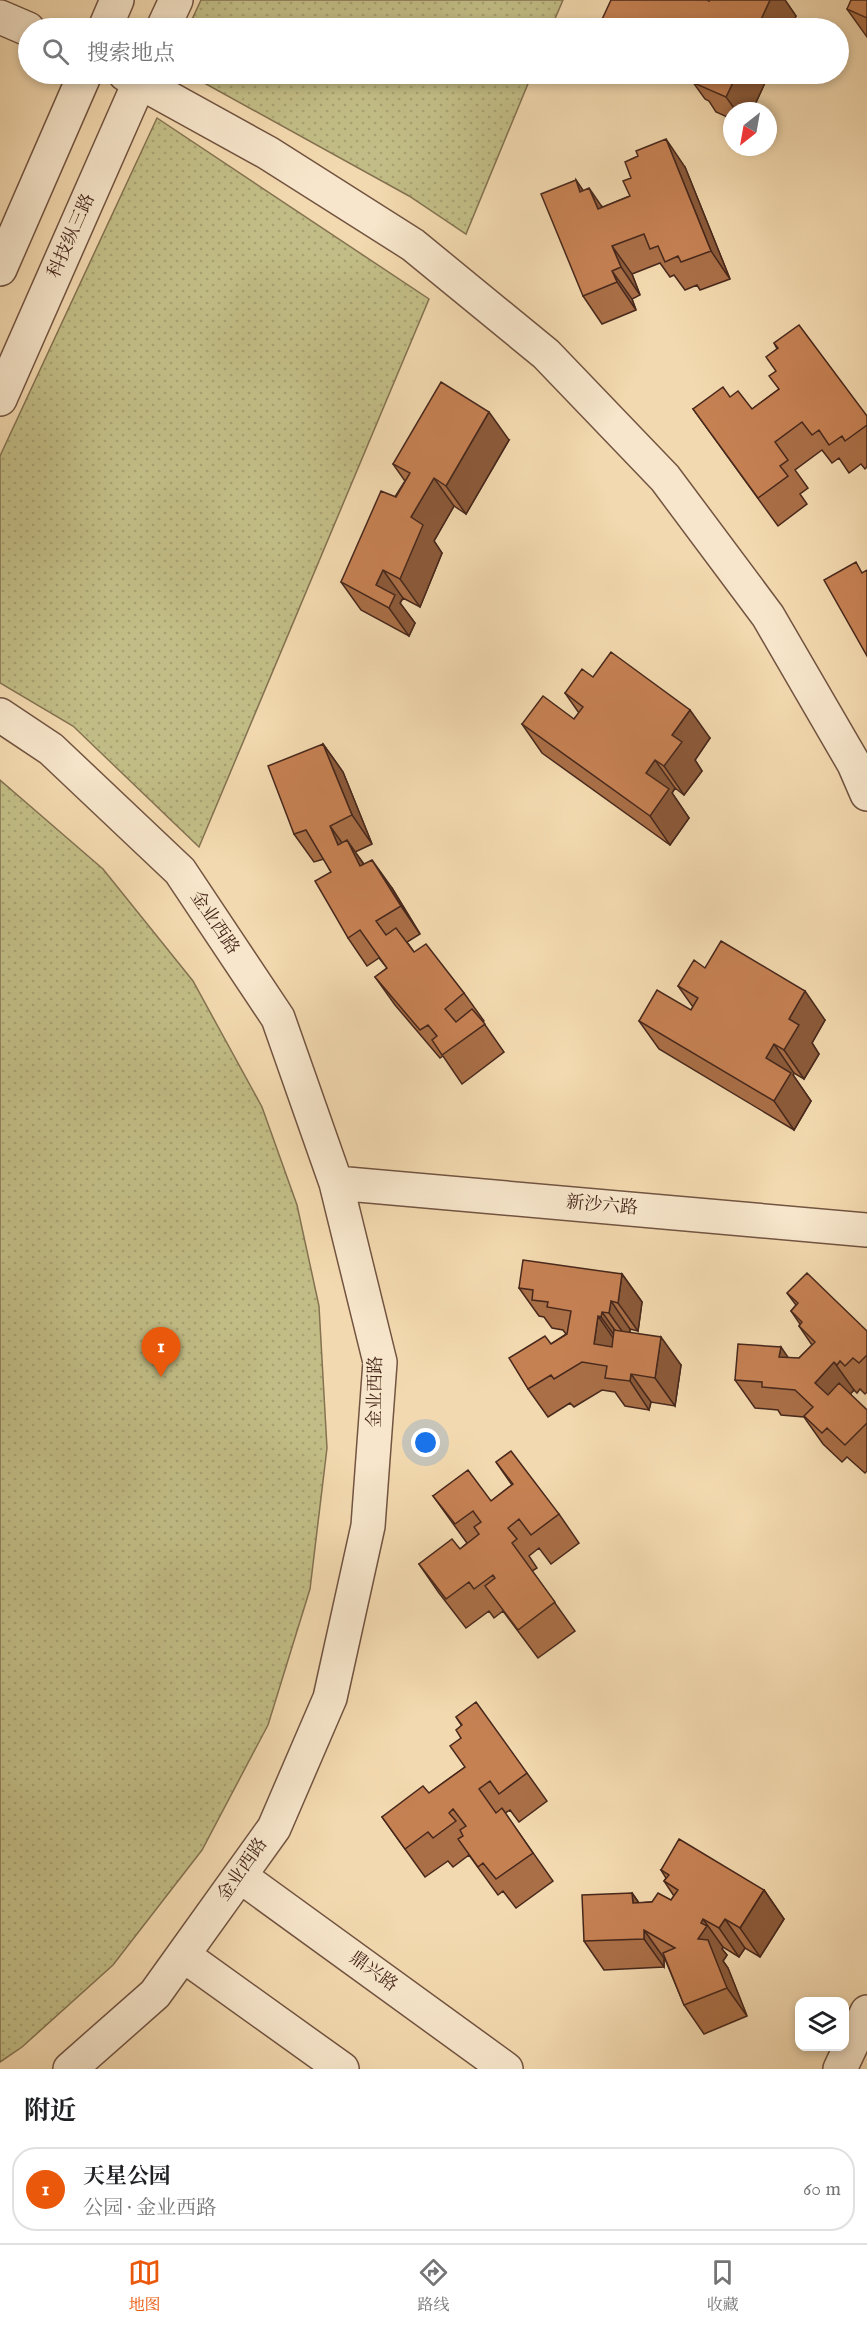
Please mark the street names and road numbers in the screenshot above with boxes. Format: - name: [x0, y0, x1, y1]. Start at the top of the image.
- street label: 科技纵三路: [43, 190, 101, 282]
- street label: 金业西路: [184, 887, 244, 959]
- street label: 新沙六路: [565, 1191, 639, 1221]
- street label: 金业西路: [364, 1356, 388, 1428]
- street label: 金业西路: [213, 1834, 273, 1906]
- street label: 鼎兴路: [344, 1947, 402, 1997]

